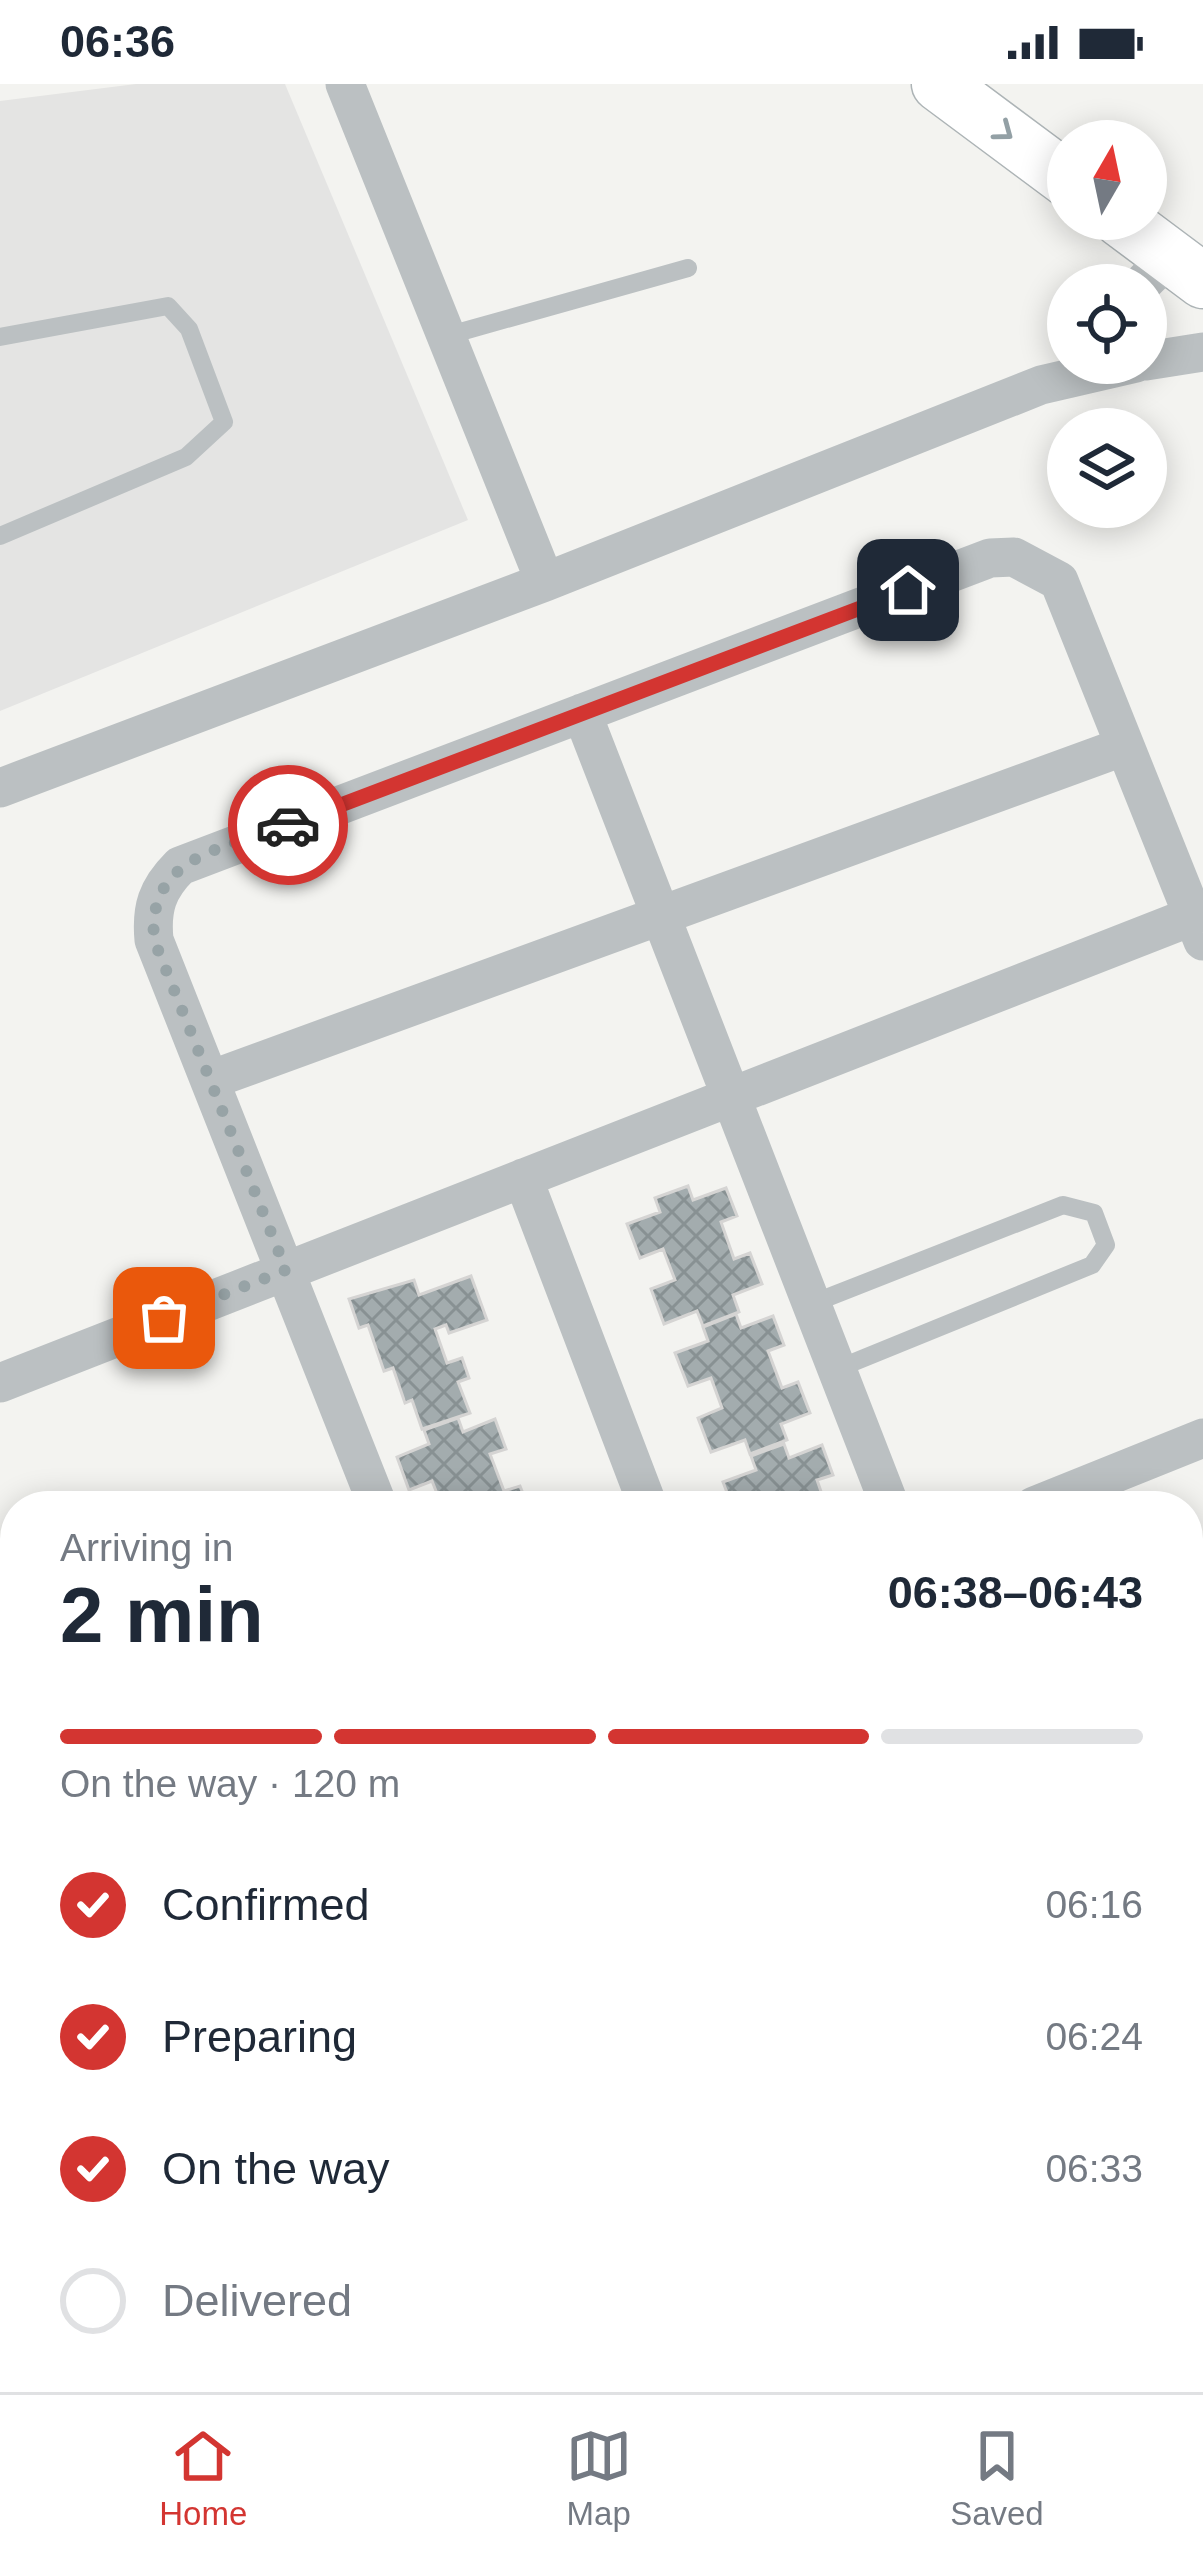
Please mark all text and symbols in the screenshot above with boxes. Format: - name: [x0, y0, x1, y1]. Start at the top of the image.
- text: 06:36: [60, 16, 175, 67]
- one-way arrow: [991, 118, 1012, 140]
- north arrow: [1047, 120, 1167, 240]
- map controls: [1047, 120, 1167, 528]
- button: locate: [1047, 264, 1167, 384]
- button: layers: [1047, 408, 1167, 528]
- pin: [857, 539, 959, 641]
- icon: home: [875, 557, 941, 623]
- courier: [228, 765, 348, 885]
- icon: car: [255, 792, 321, 858]
- pin: [113, 1267, 215, 1369]
- icon: bag: [131, 1285, 197, 1351]
- text: Arriving in: [60, 1526, 233, 1569]
- text: 06:38–06:43: [888, 1567, 1143, 1618]
- text: 2 min: [60, 1571, 264, 1659]
- text: On the way · 120 m: [60, 1762, 400, 1805]
- icon: check: [60, 1872, 126, 1938]
- text: Confirmed: [162, 1879, 370, 1930]
- text: 06:16: [1045, 1883, 1143, 1926]
- icon: check: [60, 2004, 126, 2070]
- text: Preparing: [162, 2011, 357, 2062]
- text: 06:24: [1045, 2015, 1143, 2058]
- icon: check: [60, 2136, 126, 2202]
- text: On the way: [162, 2143, 390, 2194]
- text: 06:33: [1045, 2147, 1143, 2190]
- text: Delivered: [162, 2275, 352, 2326]
- tab: Home: [159, 2423, 247, 2533]
- tab: Map: [566, 2423, 632, 2533]
- tab: Saved: [950, 2423, 1044, 2533]

